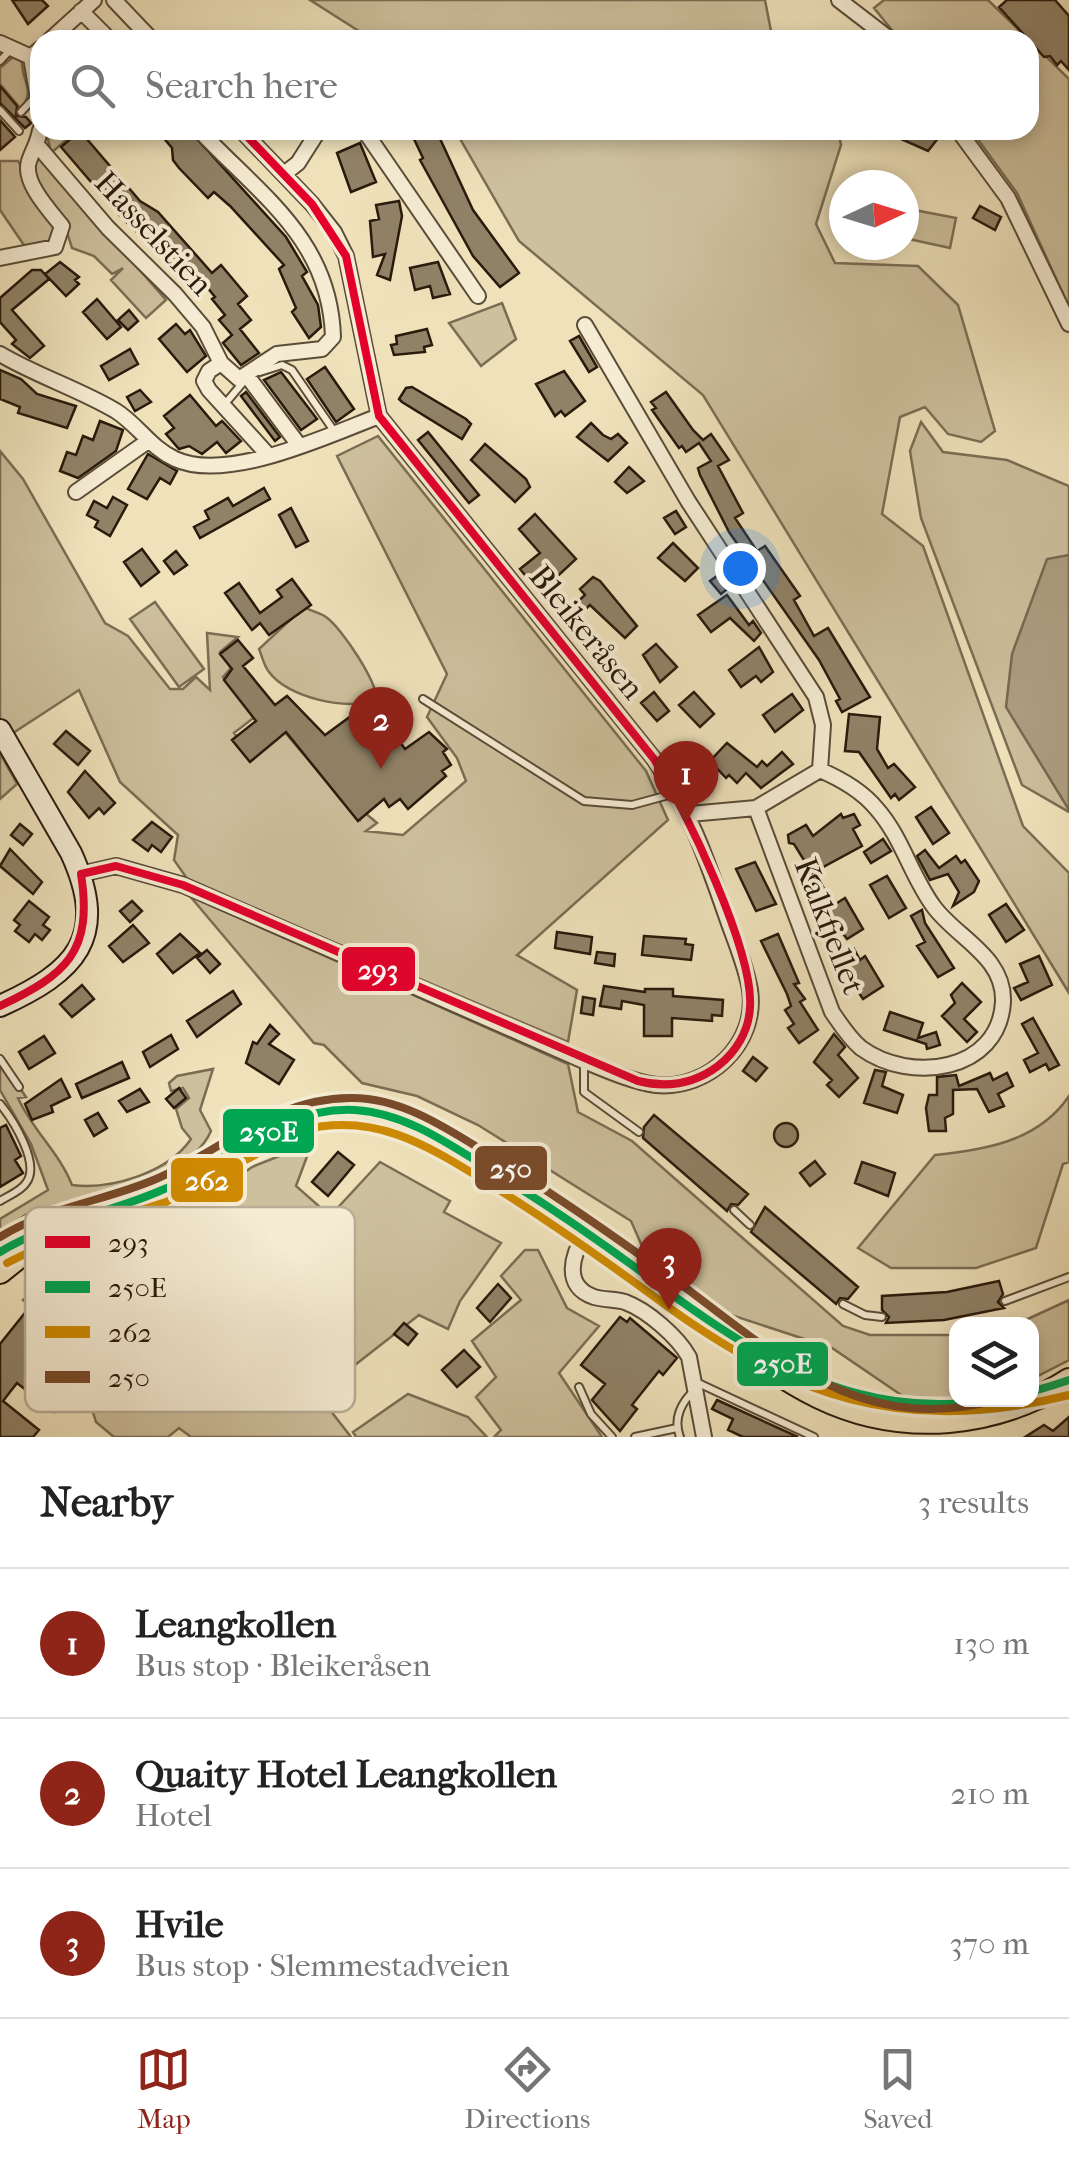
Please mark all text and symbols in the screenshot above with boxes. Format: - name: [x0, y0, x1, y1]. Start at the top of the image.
- search box: [30, 30, 1039, 140]
- icon: search: [65, 58, 120, 113]
- text: Search here: [145, 63, 338, 108]
- street label: Hasselstien: [87, 164, 220, 303]
- north arrow: [829, 170, 919, 260]
- your location: [715, 543, 766, 594]
- street label: Bleikeråsen: [522, 558, 652, 707]
- pin: 2: [348, 686, 414, 769]
- pin: 1: [654, 740, 718, 823]
- street label: Kalkfjellet: [787, 853, 873, 1000]
- line badge: 293: [340, 945, 417, 993]
- text: 293: [358, 953, 398, 986]
- line badge: 250E: [221, 1107, 316, 1155]
- text: 250E: [240, 1115, 298, 1148]
- line badge: 250: [473, 1144, 549, 1192]
- text: 250: [490, 1152, 532, 1185]
- line badge: 262: [169, 1156, 245, 1204]
- text: 262: [185, 1164, 229, 1197]
- legend: [25, 1207, 355, 1412]
- text: 293: [108, 1226, 149, 1259]
- pin: 3: [636, 1228, 702, 1310]
- text: 250E: [108, 1271, 167, 1304]
- text: 262: [108, 1316, 152, 1349]
- map controls: [949, 1317, 1039, 1407]
- button: layers: [949, 1317, 1039, 1407]
- line badge: 250E: [735, 1340, 830, 1388]
- text: 250E: [754, 1347, 812, 1380]
- text: 250: [108, 1361, 150, 1394]
- text: Nearby: [40, 1478, 172, 1527]
- text: 3 results: [918, 1484, 1029, 1521]
- text: Leangkollen: [135, 1602, 336, 1647]
- text: 1: [67, 1625, 78, 1662]
- text: 130 m: [953, 1625, 1029, 1662]
- text: Bus stop · Bleikeråsen: [135, 1647, 431, 1684]
- text: Quaity Hotel Leangkollen: [135, 1752, 557, 1797]
- text: 2: [64, 1775, 81, 1812]
- text: 210 m: [950, 1775, 1029, 1812]
- text: Hotel: [135, 1797, 212, 1834]
- text: Hvile: [135, 1902, 224, 1947]
- text: 3: [66, 1925, 79, 1962]
- text: 370 m: [949, 1925, 1029, 1962]
- text: Bus stop · Slemmestadveien: [135, 1947, 510, 1984]
- tab: Map: [136, 2042, 191, 2135]
- tab: Directions: [464, 2042, 590, 2135]
- tab: Saved: [863, 2042, 933, 2135]

